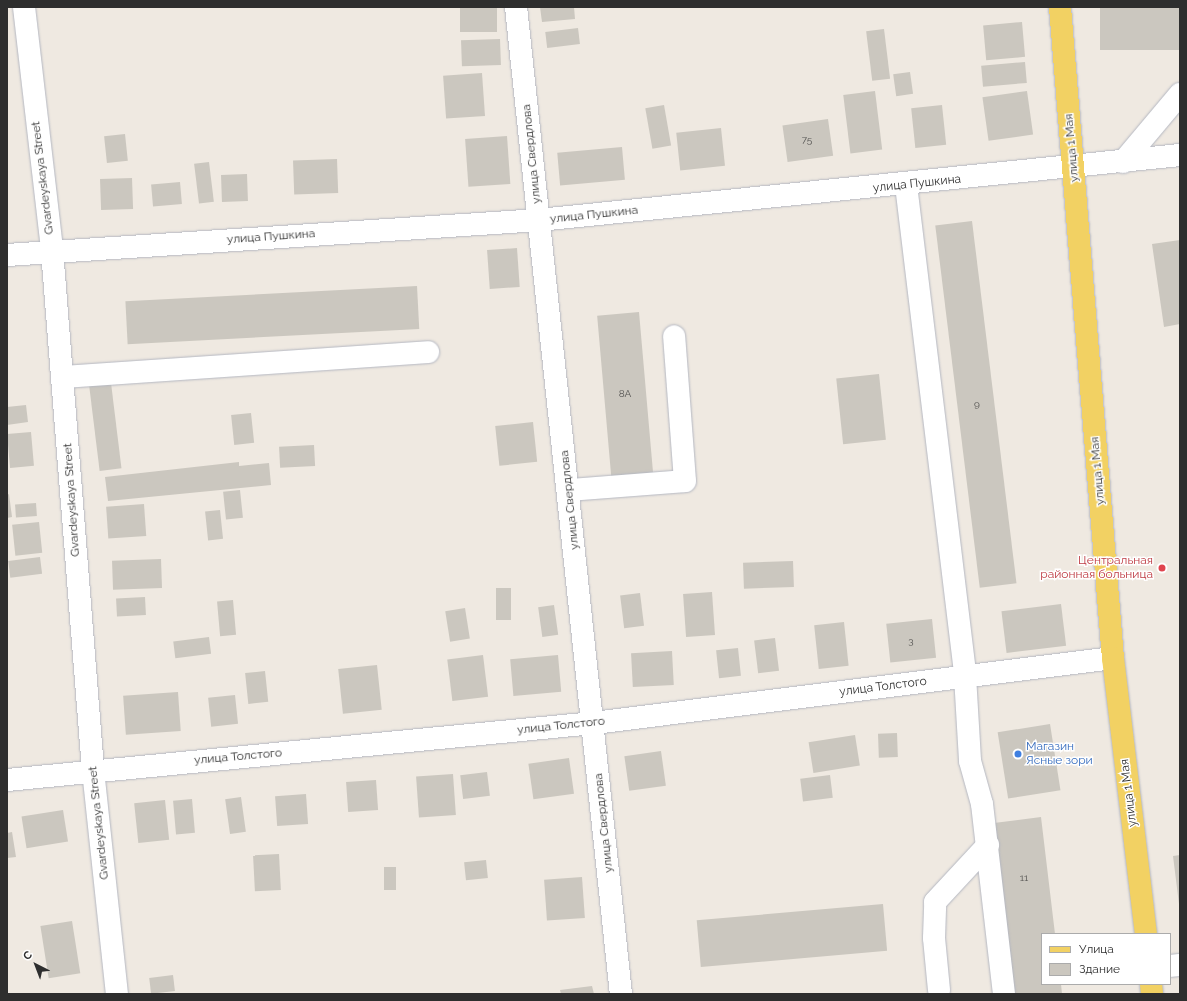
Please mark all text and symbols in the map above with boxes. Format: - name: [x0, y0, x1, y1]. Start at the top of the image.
- street label: улица Свердлова: [520, 104, 544, 204]
- street label: улица 1 Мая: [1062, 113, 1082, 183]
- street label: Gvardeyskaya Street: [29, 121, 57, 235]
- house number: 75: [802, 134, 812, 146]
- street label: улица Пушкина: [872, 172, 962, 196]
- street label: улица Пушкина: [549, 203, 639, 227]
- street label: улица Пушкина: [226, 227, 316, 247]
- house number: 8А: [619, 388, 631, 400]
- house number: 9: [974, 398, 980, 410]
- street label: улица 1 Мая: [1088, 436, 1108, 506]
- street label: Gvardeyskaya Street: [61, 443, 83, 557]
- street label: улица Свердлова: [558, 450, 582, 550]
- place label: Центральная районная больница: [1040, 554, 1153, 582]
- marker: Центральная районная больница: [1156, 562, 1168, 574]
- house number: 3: [908, 635, 914, 647]
- street label: улица Толстого: [838, 674, 928, 700]
- street label: улица Толстого: [516, 714, 606, 738]
- place label: Магазин Ясные зори: [1026, 740, 1093, 768]
- street label: улица Толстого: [193, 746, 283, 768]
- marker: Магазин Ясные зори: [1013, 749, 1023, 759]
- street label: улица 1 Мая: [1118, 758, 1140, 828]
- street label: Gvardeyskaya Street: [86, 766, 112, 880]
- street label: улица Свердлова: [592, 773, 616, 873]
- house number: 11: [1020, 872, 1028, 884]
- legend: [1041, 933, 1171, 985]
- text: Улица: [1079, 942, 1114, 956]
- north arrow: [16, 945, 56, 985]
- text: С: [20, 948, 35, 963]
- text: Здание: [1079, 962, 1120, 976]

